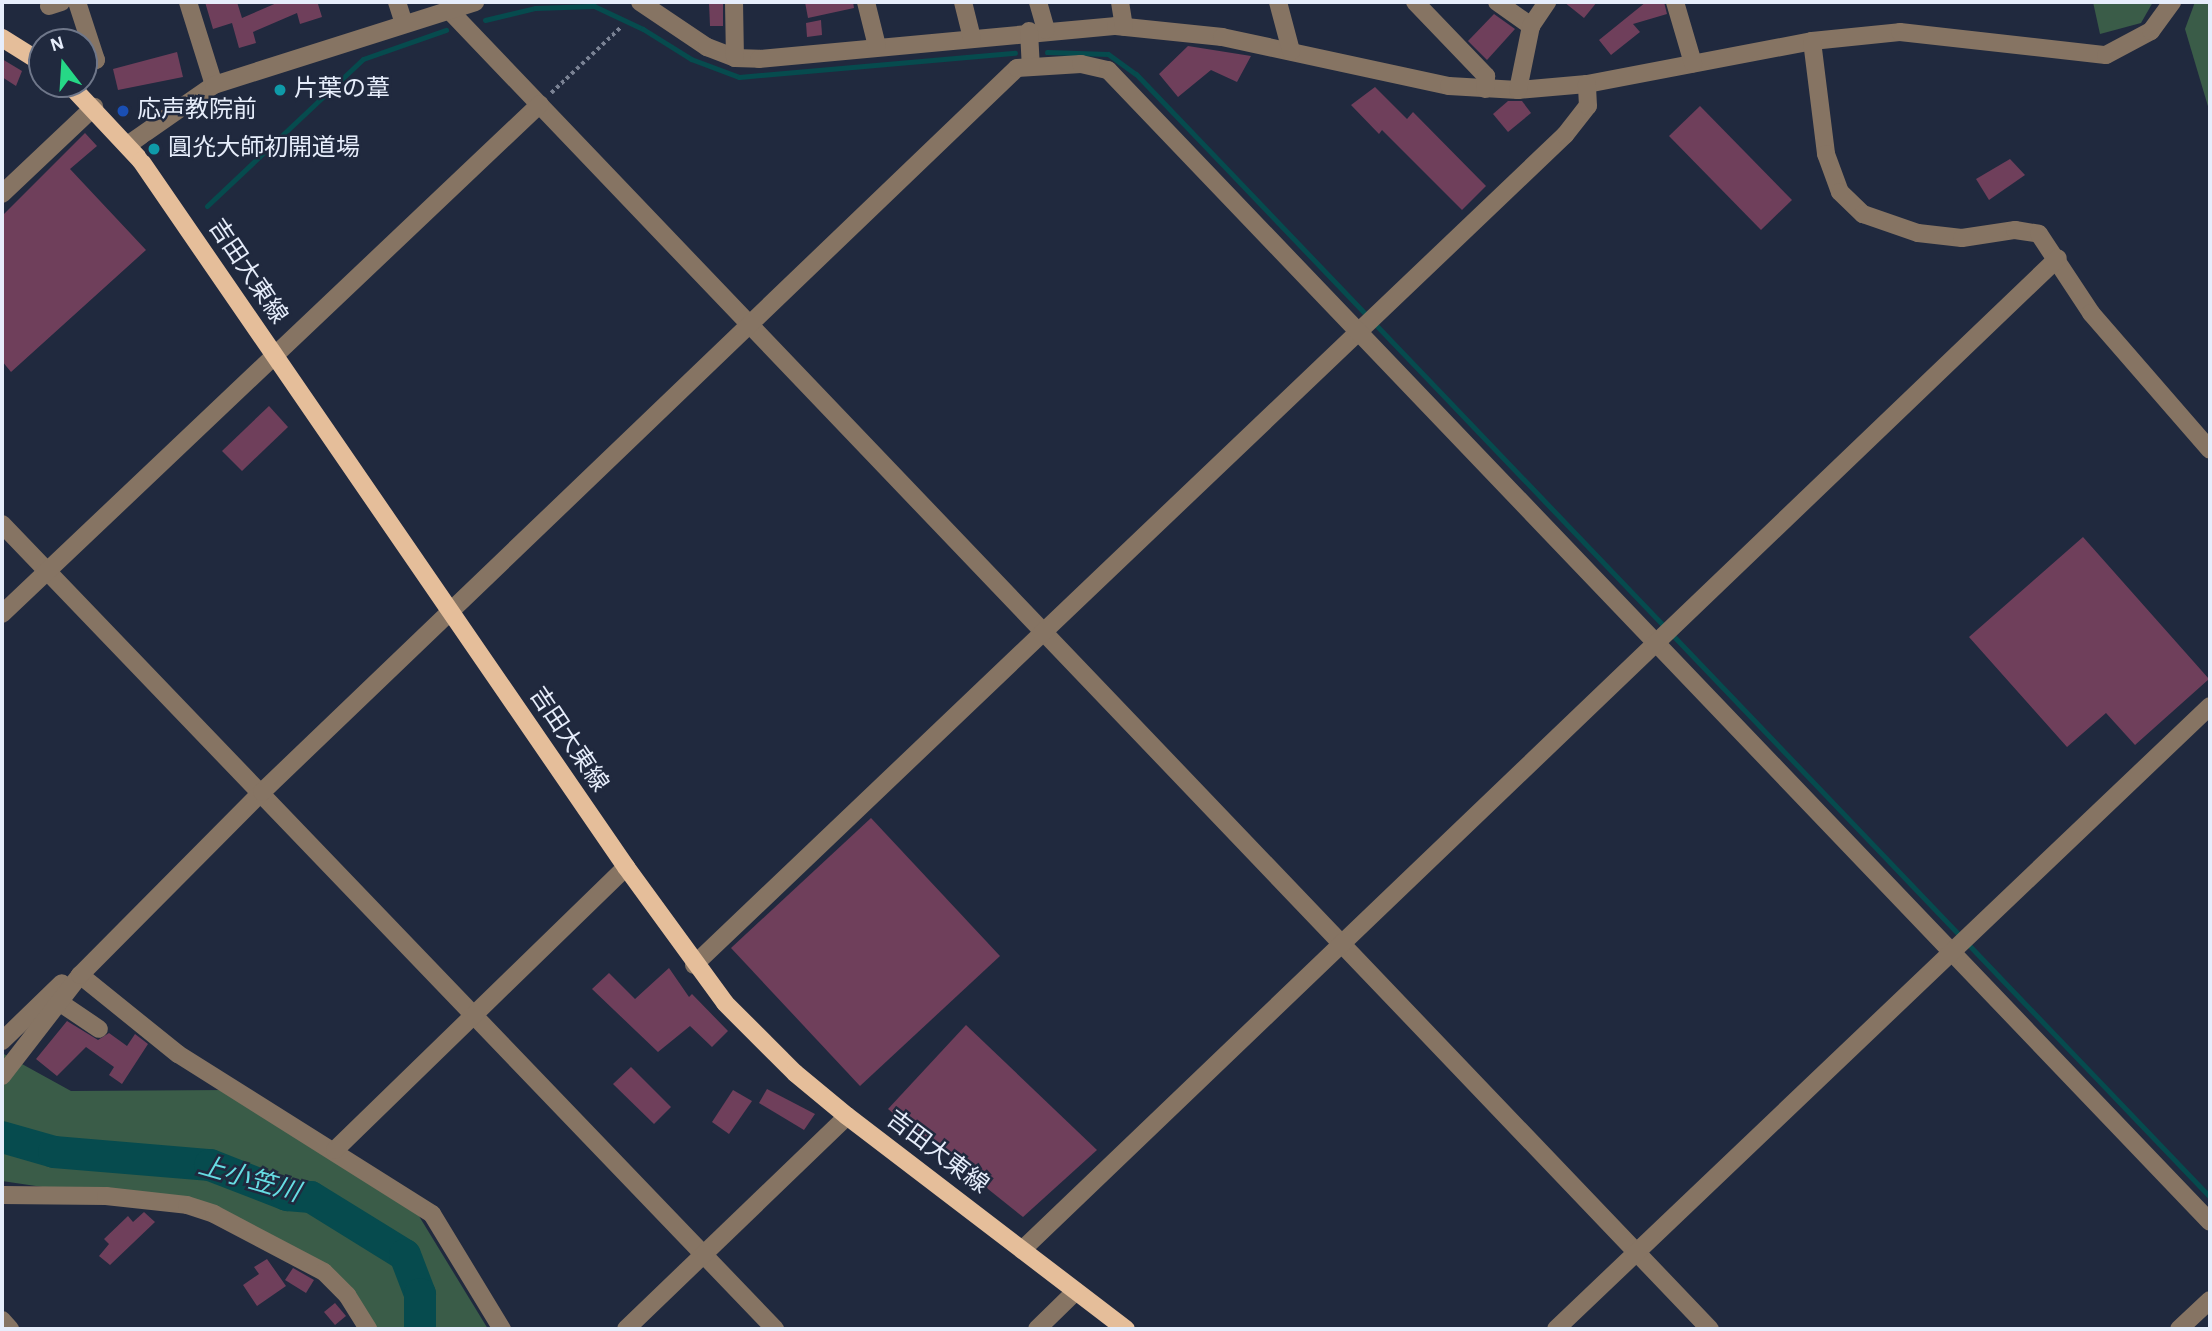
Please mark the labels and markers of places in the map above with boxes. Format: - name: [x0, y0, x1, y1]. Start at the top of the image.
- place label: 片葉の葦: [294, 76, 390, 104]
- marker: 片葉の葦: [272, 82, 288, 98]
- place label: 応声教院前: [137, 97, 257, 125]
- marker: 応声教院前: [115, 103, 131, 119]
- place label: 圓灮大師初開道場: [168, 135, 360, 163]
- marker: 圓灮大師初開道場: [146, 141, 162, 157]

